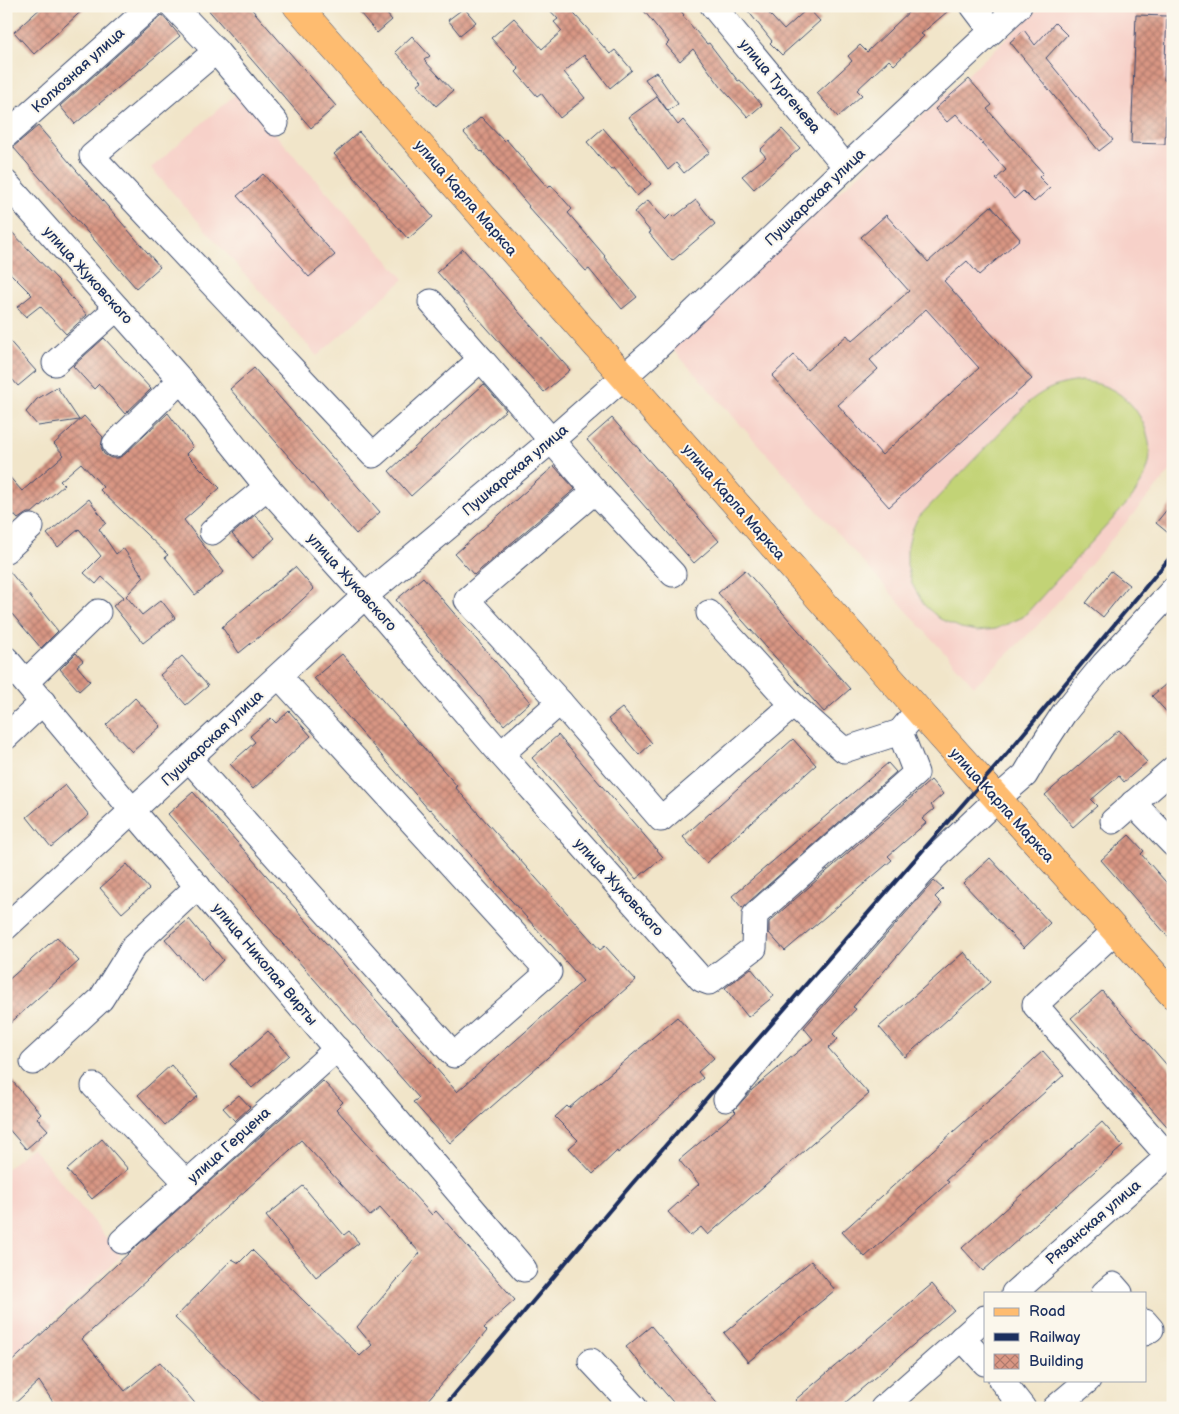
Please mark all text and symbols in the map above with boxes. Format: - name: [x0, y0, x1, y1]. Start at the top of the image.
- street label: Колхозная улица: [28, 24, 129, 117]
- street label: улица Тургенева: [735, 35, 825, 138]
- street label: улица Карла Маркса: [410, 136, 521, 260]
- street label: Пушкарская улица: [761, 144, 870, 250]
- street label: улица Жуковского: [39, 222, 137, 328]
- street label: Пушкарская улица: [458, 420, 572, 520]
- street label: улица Карла Маркса: [678, 440, 789, 564]
- street label: улица Жуковского: [303, 529, 401, 635]
- street label: Пушкарская улица: [157, 686, 267, 791]
- street label: улица Карла Маркса: [945, 744, 1058, 867]
- street label: улица Жуковского: [570, 834, 668, 940]
- street label: улица Николая Вирты: [208, 899, 321, 1029]
- street label: улица Герцена: [184, 1103, 275, 1188]
- street label: Рязанская улица: [1042, 1176, 1145, 1269]
- legend: [984, 1292, 1146, 1382]
- text: Road: [1029, 1302, 1065, 1321]
- text: Railway: [1029, 1328, 1080, 1347]
- text: Building: [1029, 1352, 1084, 1371]

